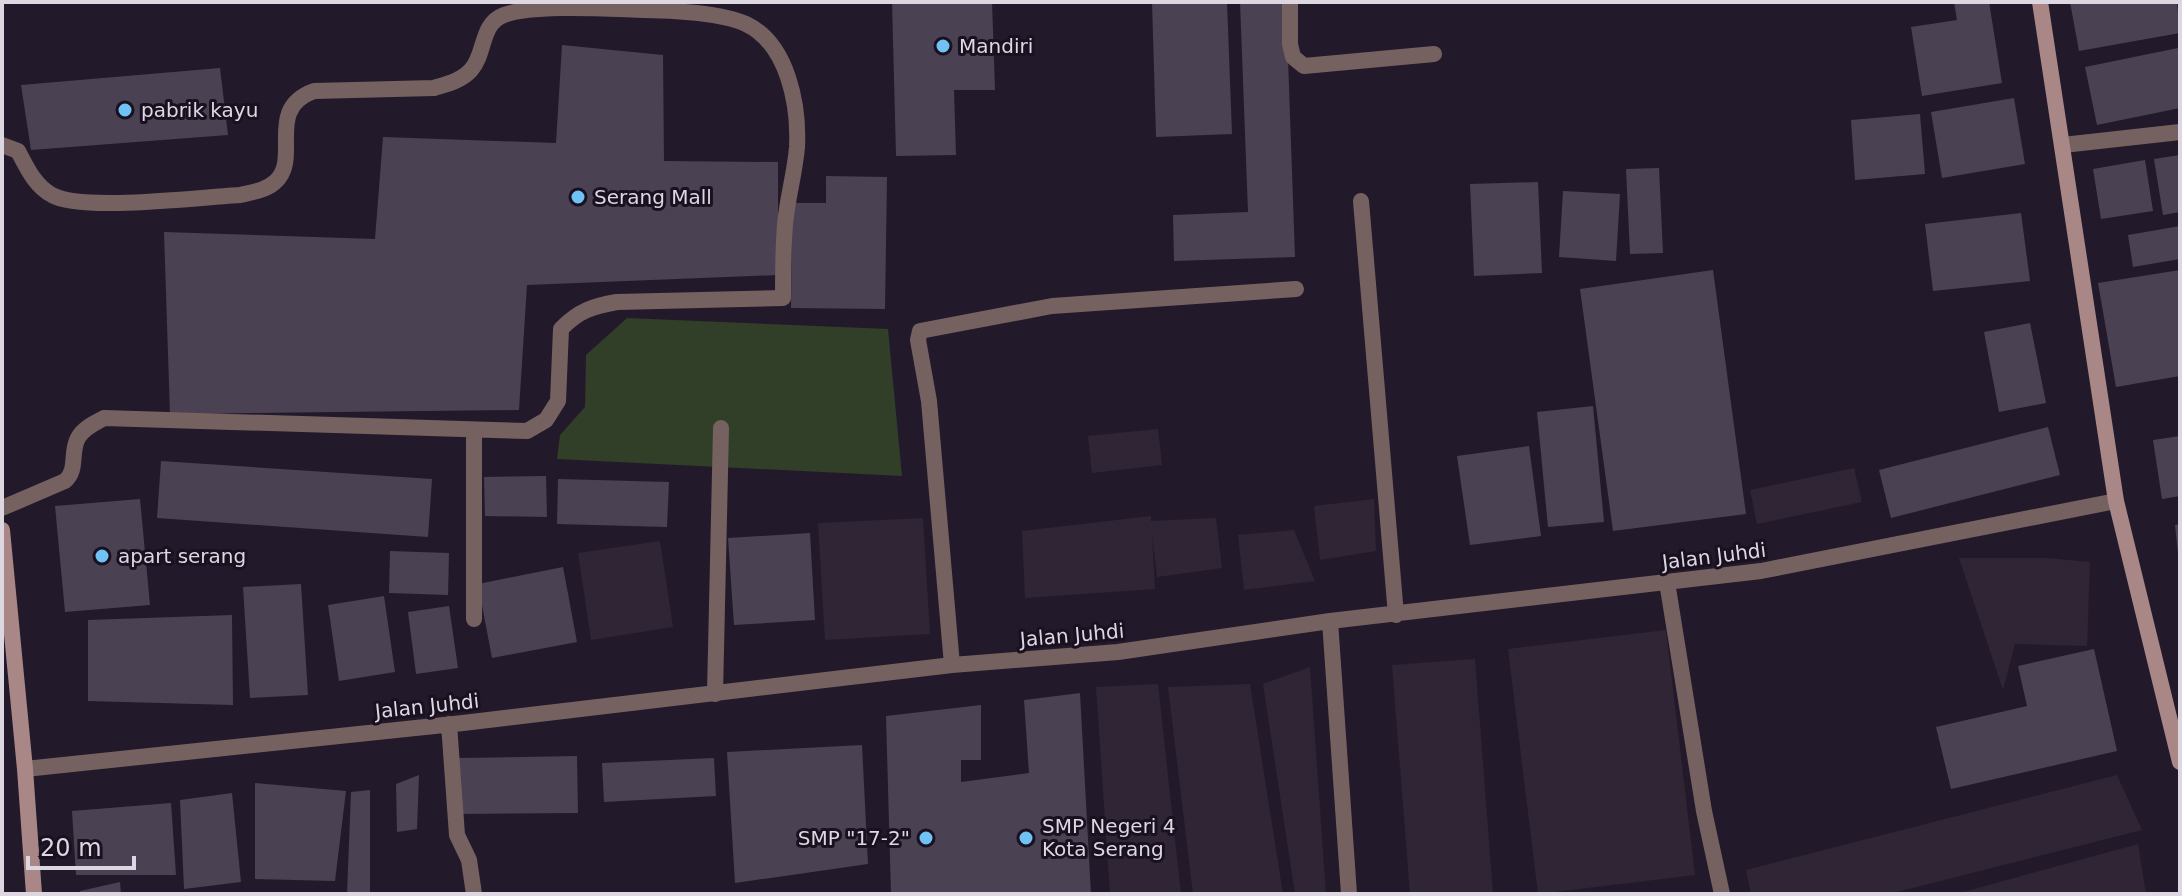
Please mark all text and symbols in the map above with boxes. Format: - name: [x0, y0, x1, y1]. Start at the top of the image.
- place label: Mandiri: [959, 34, 1033, 58]
- marker: Mandiri: [934, 37, 952, 55]
- place label: pabrik kayu: [141, 98, 258, 122]
- marker: pabrik kayu: [116, 101, 134, 119]
- place label: Serang Mall: [594, 185, 712, 209]
- marker: Serang Mall: [569, 188, 587, 206]
- street label: Jalan Juhdi: [1659, 538, 1767, 575]
- place label: apart serang: [118, 544, 246, 568]
- marker: apart serang: [93, 547, 111, 565]
- street label: Jalan Juhdi: [1017, 618, 1125, 652]
- street label: Jalan Juhdi: [372, 689, 480, 724]
- place label: SMP Negeri 4 Kota Serang: [1042, 814, 1176, 861]
- scale bar: [28, 820, 134, 870]
- place label: SMP "17-2": [798, 826, 910, 850]
- marker: SMP "17-2": [917, 829, 935, 847]
- marker: SMP Negeri 4 Kota Serang: [1017, 829, 1035, 847]
- text: 20 m: [40, 834, 102, 862]

